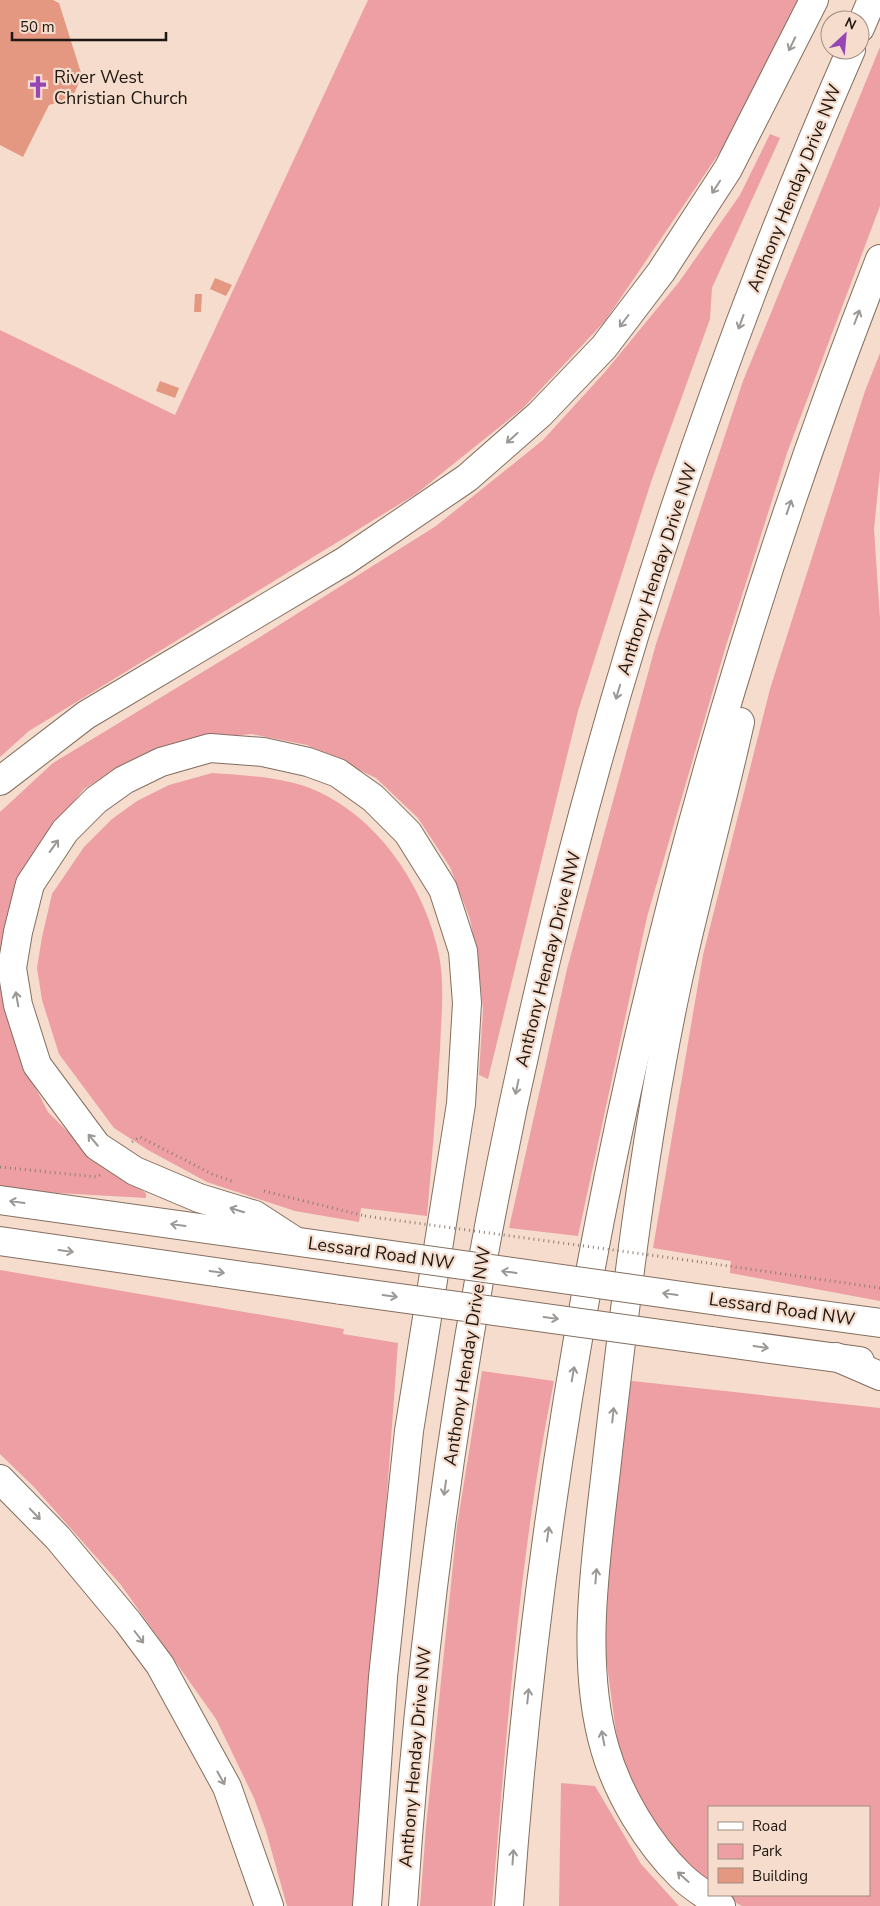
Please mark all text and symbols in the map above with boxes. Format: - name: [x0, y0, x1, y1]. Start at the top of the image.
- scale bar: [12, 10, 166, 42]
- north arrow: [820, 10, 870, 60]
- text: N: [842, 13, 859, 35]
- text: 50 m: [20, 17, 55, 37]
- one-way arrow: [787, 36, 796, 51]
- place label: River West Christian Church: [54, 65, 188, 110]
- church icon: River West Christian Church: [25, 74, 51, 100]
- street label: Anthony Henday Drive NW: [741, 81, 847, 295]
- one-way arrow: [711, 180, 721, 194]
- one-way arrow: [853, 310, 862, 325]
- one-way arrow: [619, 314, 629, 328]
- one-way arrow: [736, 314, 745, 330]
- one-way arrow: [506, 433, 519, 444]
- street label: Anthony Henday Drive NW: [611, 460, 703, 678]
- one-way arrow: [785, 500, 794, 516]
- one-way arrow: [612, 684, 622, 700]
- one-way arrow: [49, 839, 59, 853]
- street label: Anthony Henday Drive NW: [510, 848, 586, 1069]
- one-way arrow: [12, 991, 22, 1007]
- one-way arrow: [512, 1079, 521, 1095]
- one-way arrow: [87, 1133, 98, 1146]
- one-way arrow: [9, 1197, 25, 1207]
- one-way arrow: [230, 1204, 246, 1214]
- one-way arrow: [170, 1220, 186, 1230]
- street label: Lessard Road NW: [306, 1231, 456, 1275]
- street label: Anthony Henday Drive NW: [438, 1244, 496, 1467]
- one-way arrow: [57, 1246, 73, 1256]
- one-way arrow: [501, 1266, 517, 1276]
- one-way arrow: [209, 1267, 225, 1277]
- street label: Lessard Road NW: [707, 1287, 857, 1331]
- one-way arrow: [662, 1289, 678, 1299]
- one-way arrow: [381, 1292, 397, 1302]
- one-way arrow: [542, 1314, 558, 1324]
- one-way arrow: [752, 1342, 768, 1352]
- one-way arrow: [568, 1366, 578, 1382]
- one-way arrow: [608, 1407, 618, 1423]
- one-way arrow: [440, 1480, 450, 1496]
- one-way arrow: [28, 1507, 40, 1519]
- one-way arrow: [543, 1527, 553, 1543]
- one-way arrow: [591, 1569, 601, 1585]
- one-way arrow: [134, 1630, 145, 1643]
- street label: Anthony Henday Drive NW: [393, 1645, 437, 1868]
- one-way arrow: [523, 1688, 532, 1704]
- one-way arrow: [598, 1730, 607, 1746]
- one-way arrow: [216, 1770, 226, 1785]
- legend: [708, 1806, 870, 1896]
- text: Road: [752, 1816, 787, 1836]
- text: Park: [752, 1841, 782, 1861]
- one-way arrow: [508, 1850, 517, 1866]
- text: Building: [752, 1866, 808, 1886]
- one-way arrow: [676, 1871, 689, 1882]

